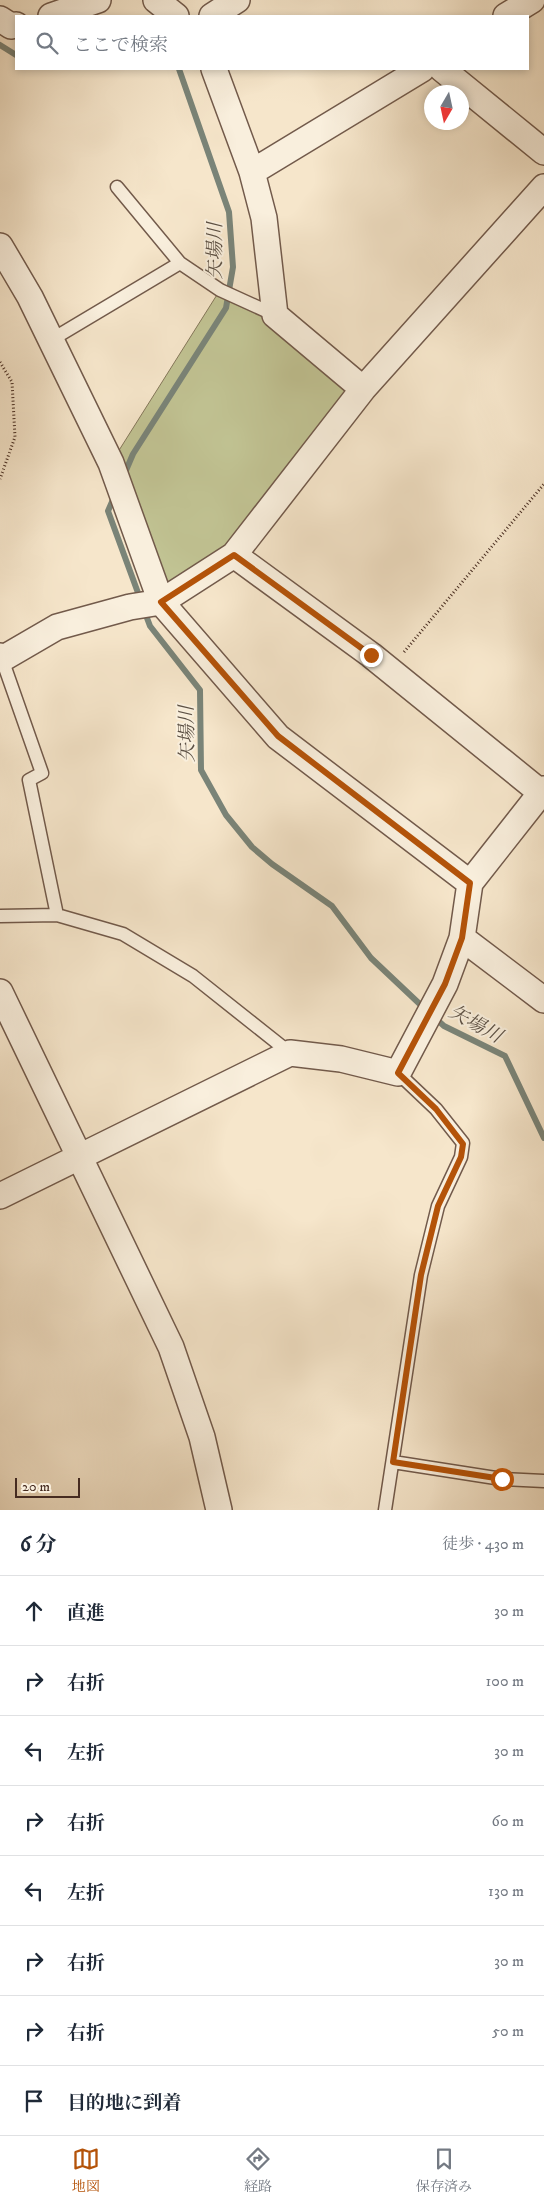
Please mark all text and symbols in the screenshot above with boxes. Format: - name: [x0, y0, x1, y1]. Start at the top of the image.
- search box: [15, 15, 529, 70]
- icon: search: [33, 29, 61, 57]
- text: ここで検索: [73, 34, 168, 57]
- north arrow: [424, 85, 469, 130]
- water label: 矢場川: [204, 221, 227, 280]
- route end: [360, 644, 383, 667]
- water label: 矢場川: [175, 703, 199, 763]
- water label: 矢場川: [445, 1000, 508, 1049]
- route start: [491, 1468, 514, 1491]
- scale bar: [15, 1475, 80, 1498]
- text: 20 m: [22, 1478, 50, 1496]
- text: 6 分: [20, 1532, 56, 1558]
- text: 徒歩 · 430 m: [442, 1534, 524, 1554]
- icon: ahead: [20, 1597, 48, 1625]
- text: 30 m: [494, 1601, 524, 1621]
- text: 直進: [67, 1602, 105, 1625]
- icon: right: [20, 1667, 48, 1695]
- text: 100 m: [486, 1671, 524, 1691]
- text: 右折: [67, 1672, 105, 1695]
- icon: left: [20, 1737, 48, 1765]
- text: 30 m: [494, 1741, 524, 1761]
- text: 左折: [67, 1742, 105, 1765]
- icon: right: [20, 1807, 48, 1835]
- text: 60 m: [492, 1811, 524, 1831]
- text: 右折: [67, 1812, 105, 1835]
- icon: left: [20, 1877, 48, 1905]
- text: 130 m: [488, 1881, 524, 1901]
- text: 左折: [67, 1882, 105, 1905]
- icon: right: [20, 1947, 48, 1975]
- text: 30 m: [494, 1951, 524, 1971]
- text: 右折: [67, 1952, 105, 1975]
- icon: right: [20, 2017, 48, 2045]
- text: 50 m: [492, 2021, 524, 2041]
- text: 右折: [67, 2022, 105, 2045]
- icon: arrive: [20, 2087, 48, 2115]
- text: 目的地に到着: [67, 2092, 181, 2115]
- tab: 地図: [72, 2145, 100, 2196]
- tab: 経路: [244, 2145, 272, 2196]
- tab: 保存済み: [416, 2145, 472, 2196]

